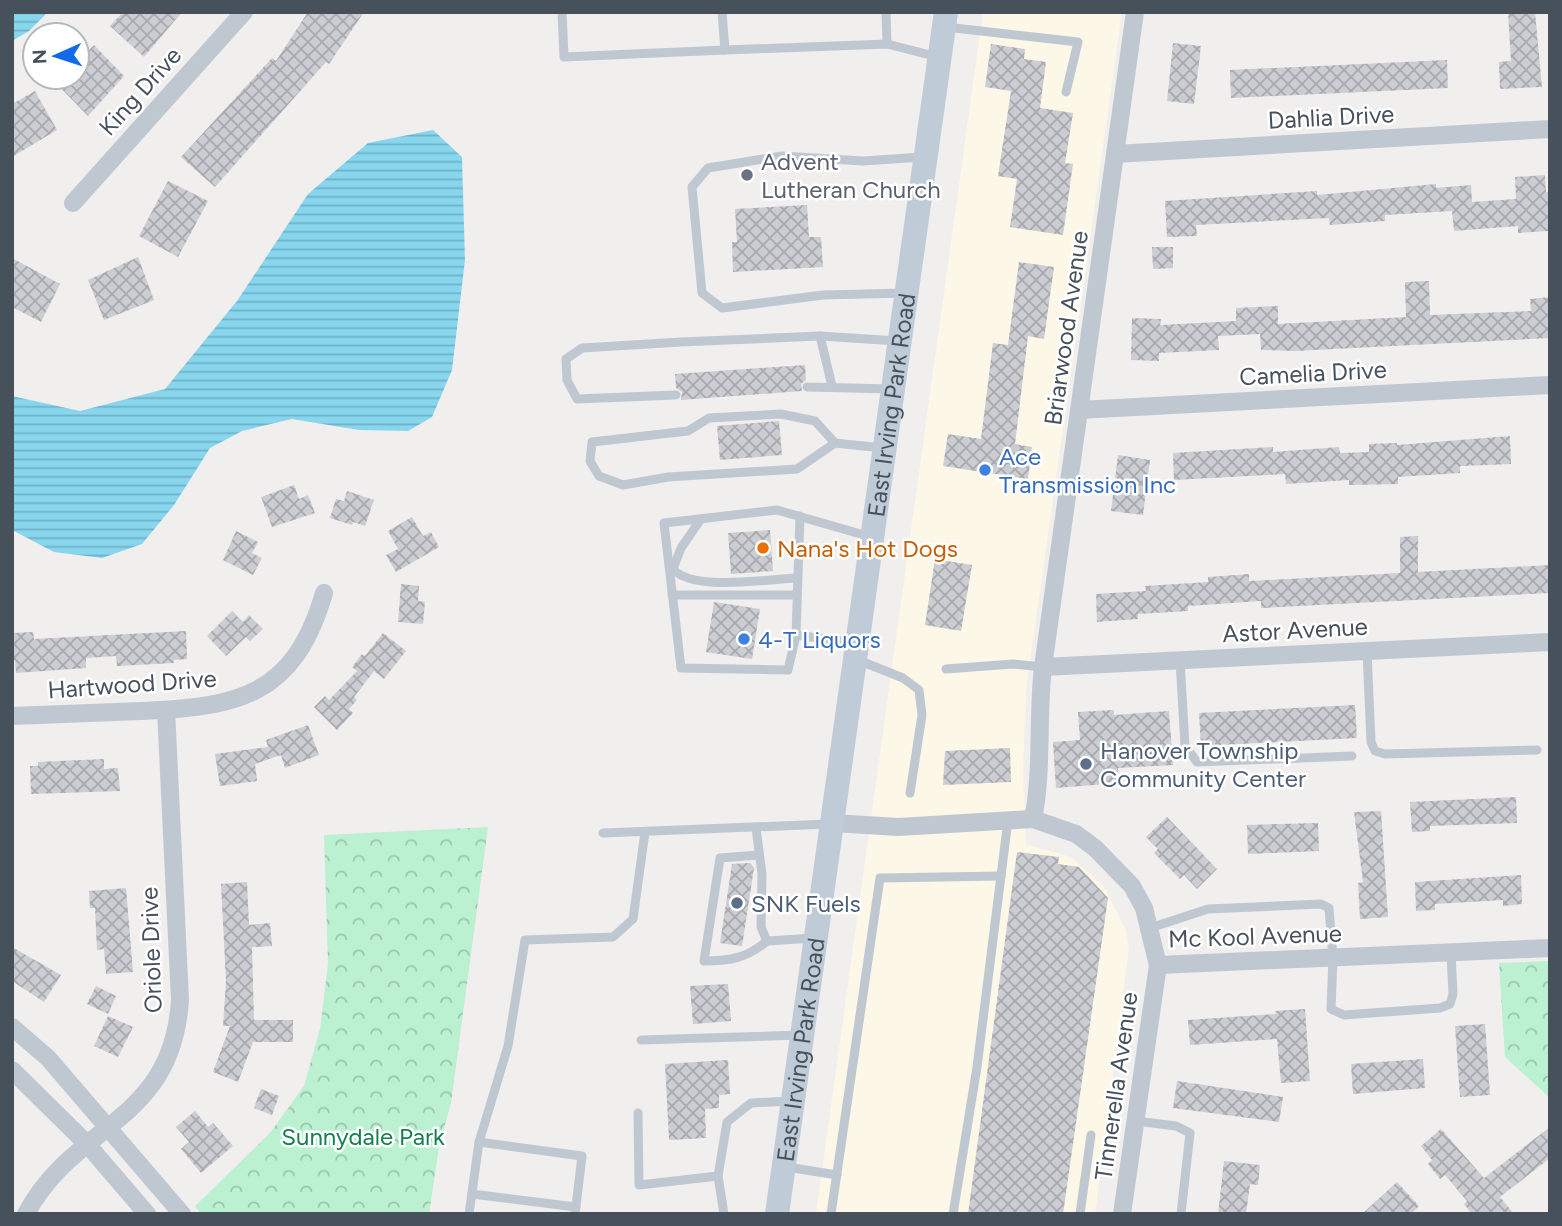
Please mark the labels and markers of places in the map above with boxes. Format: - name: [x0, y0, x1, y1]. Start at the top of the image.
- place label: Advent Lutheran Church: [761, 147, 941, 204]
- marker: Advent Lutheran Church: [739, 167, 755, 183]
- place label: Ace Transmission Inc: [999, 442, 1176, 499]
- marker: Ace Transmission Inc: [977, 462, 993, 478]
- place label: Nana's Hot Dogs: [777, 534, 958, 563]
- marker: Nana's Hot Dogs: [755, 540, 771, 556]
- place label: 4-T Liquors: [758, 625, 881, 654]
- marker: 4-T Liquors: [736, 631, 752, 647]
- place label: Hanover Township Community Center: [1100, 736, 1306, 793]
- marker: Hanover Township Community Center: [1078, 756, 1094, 772]
- place label: SNK Fuels: [751, 889, 861, 918]
- marker: SNK Fuels: [729, 895, 745, 911]

